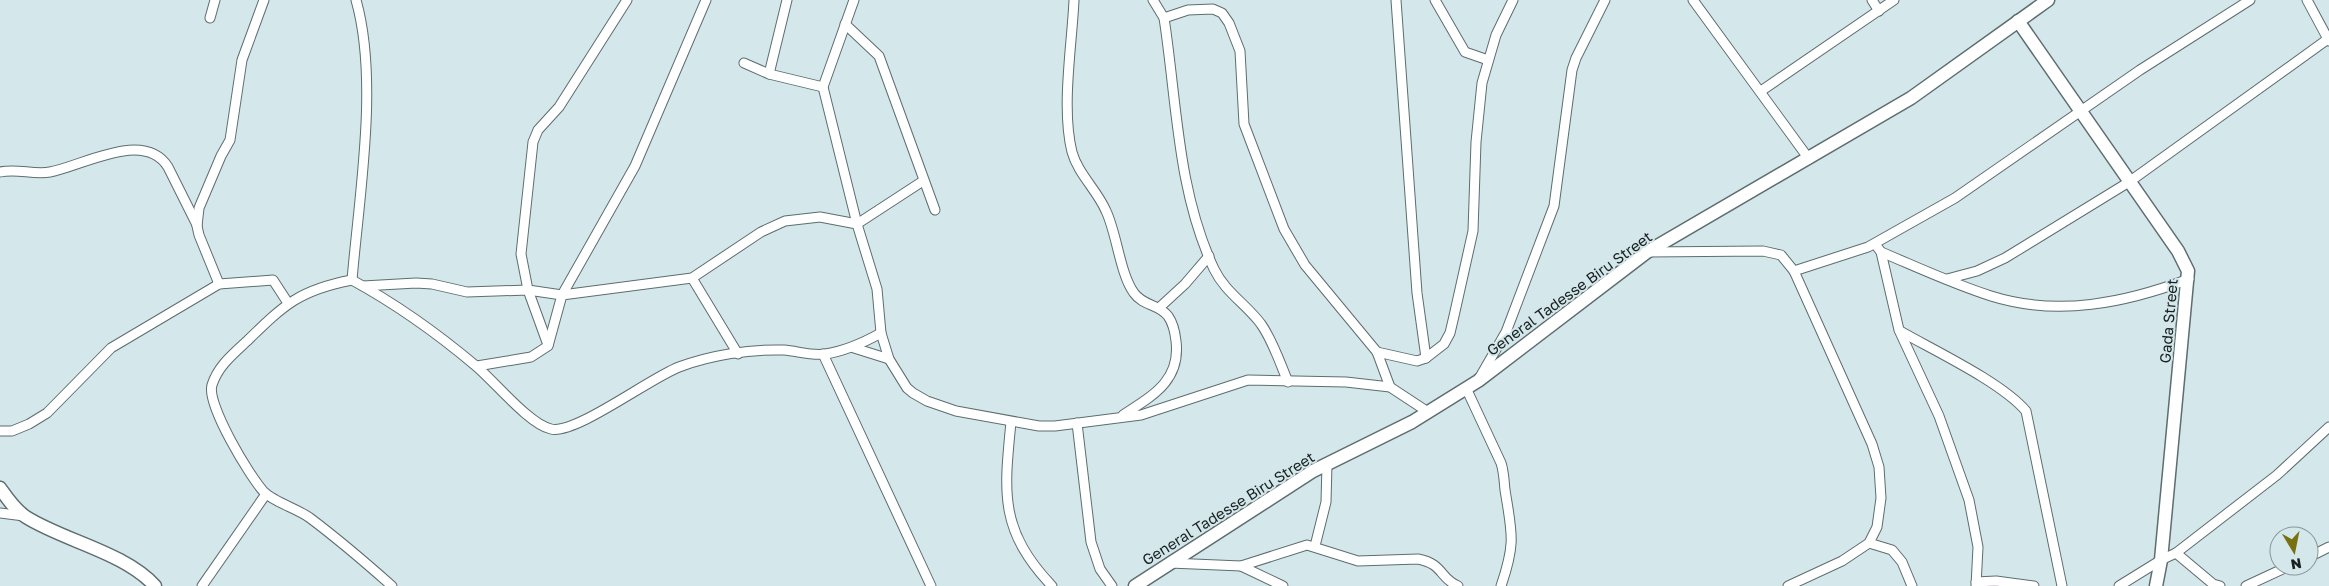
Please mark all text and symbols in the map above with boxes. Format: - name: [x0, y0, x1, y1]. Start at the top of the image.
- street label: General Tadesse Biru Street: [1483, 227, 1655, 359]
- street label: Gada Street: [2155, 278, 2181, 364]
- street label: General Tadesse Biru Street: [1139, 447, 1317, 569]
- north arrow: [2269, 526, 2319, 576]
- text: N: [2290, 555, 2303, 574]

